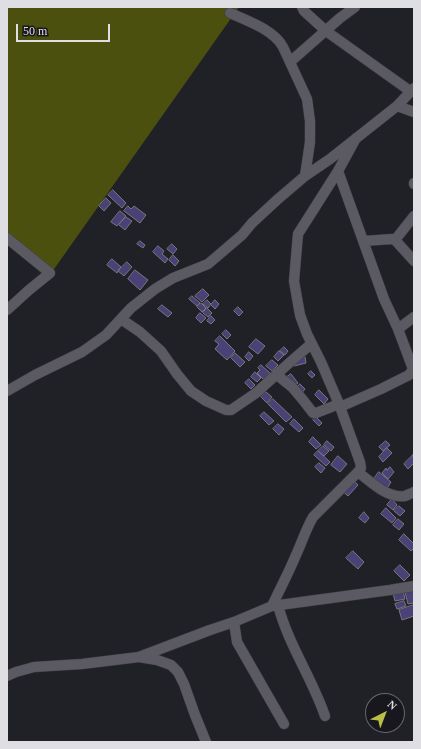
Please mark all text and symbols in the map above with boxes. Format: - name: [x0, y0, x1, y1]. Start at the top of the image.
- scale bar: [18, 16, 112, 42]
- text: 50 m: [23, 24, 47, 38]
- north arrow: [365, 693, 405, 733]
- text: N: [385, 698, 399, 712]

